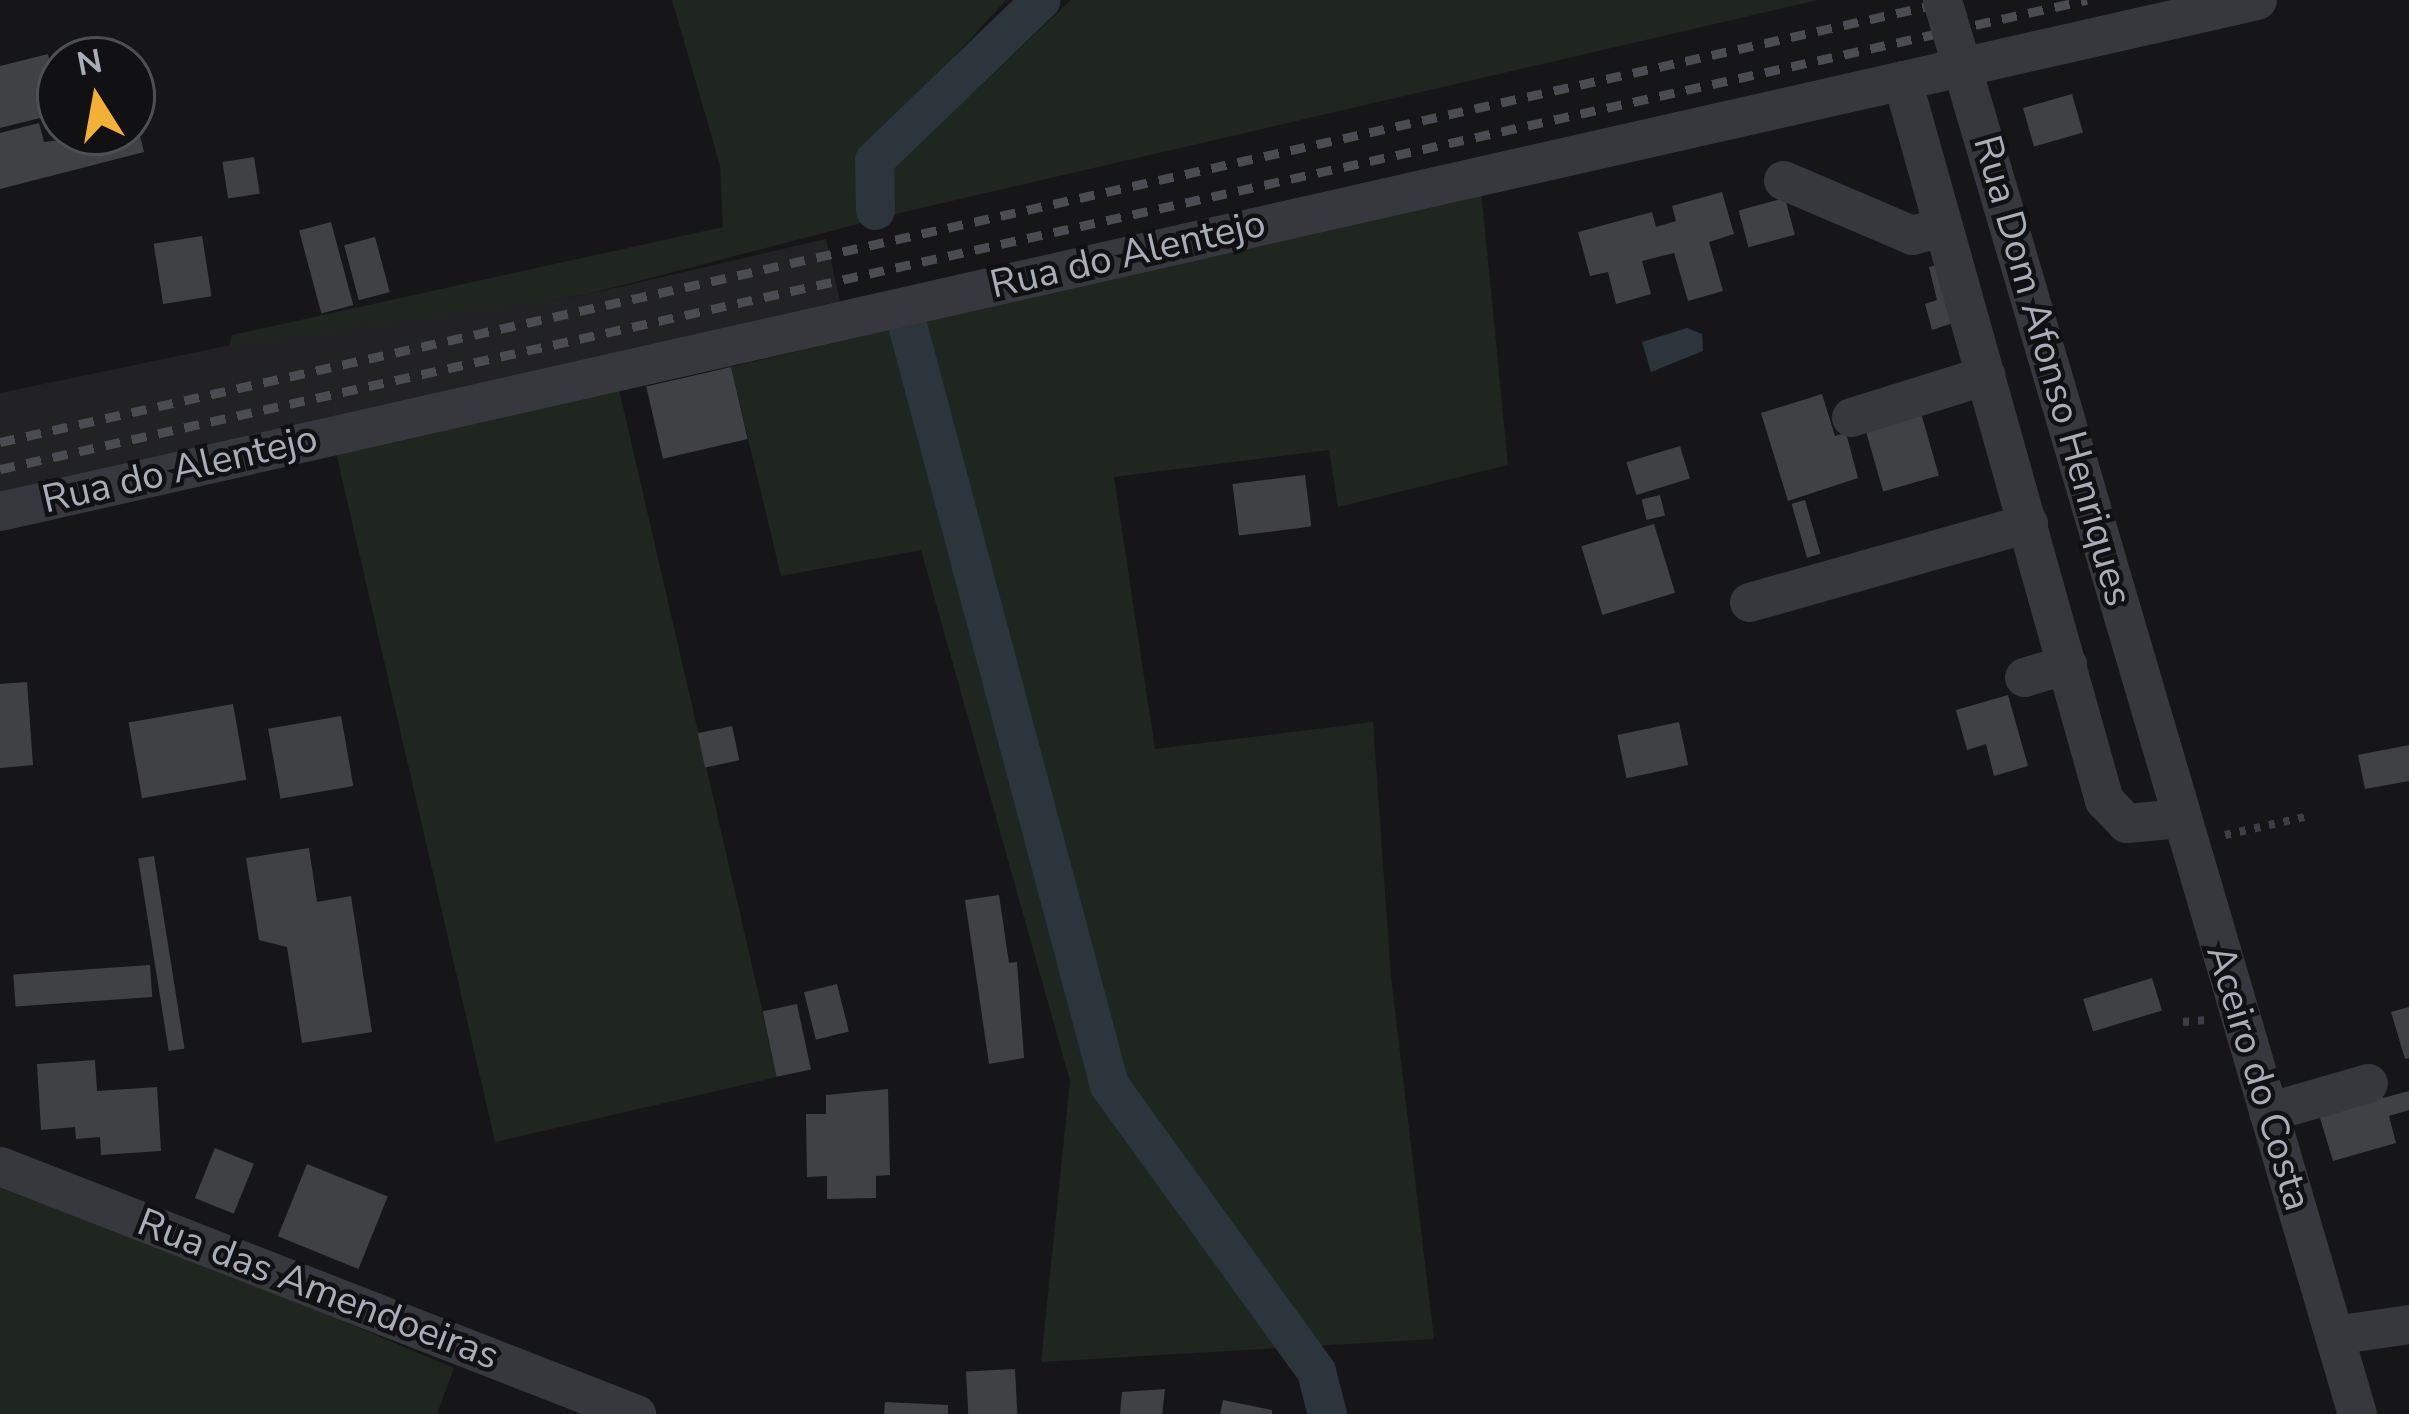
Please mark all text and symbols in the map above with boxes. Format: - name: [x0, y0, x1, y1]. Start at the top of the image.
- north arrow: [36, 36, 156, 156]
- text: N: [73, 39, 106, 88]
- street label: Rua Dom Afonso Henriques: [1962, 130, 2142, 612]
- street label: Rua do Alentejo: [986, 201, 1270, 309]
- street label: Rua do Alentejo: [38, 416, 322, 524]
- street label: Aceiro do Costa: [2195, 940, 2321, 1216]
- street label: Rua das Amendoeiras: [131, 1200, 505, 1380]

